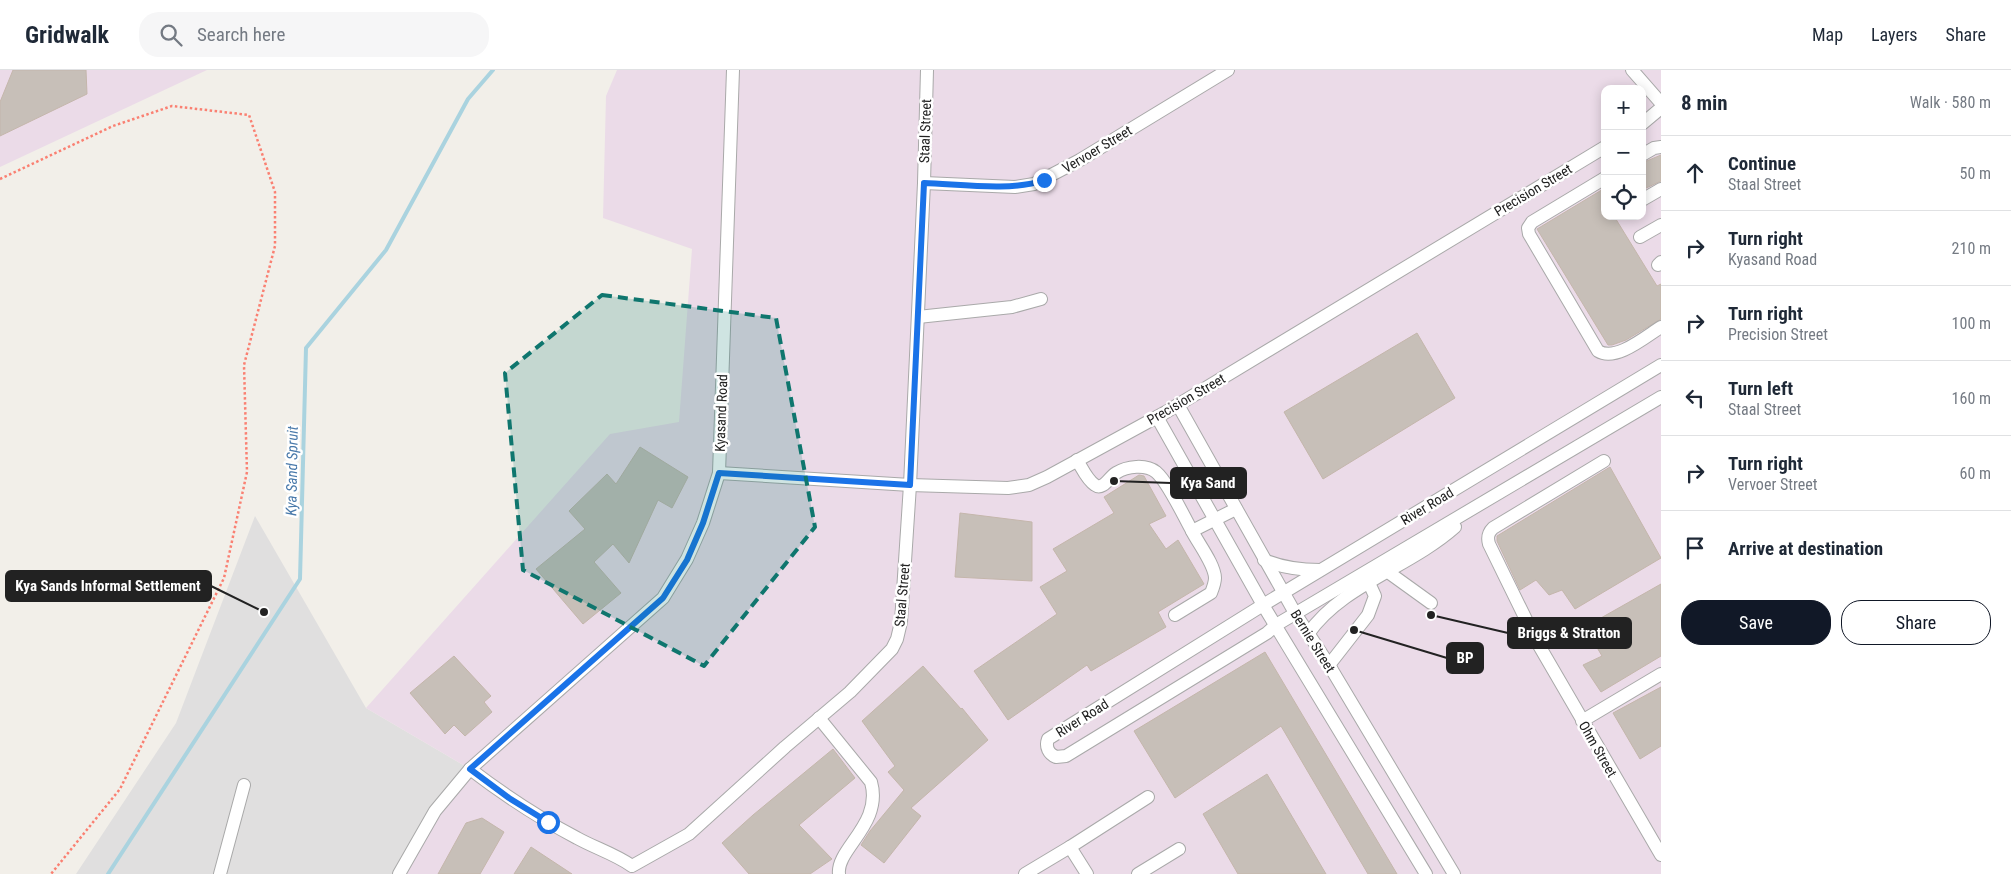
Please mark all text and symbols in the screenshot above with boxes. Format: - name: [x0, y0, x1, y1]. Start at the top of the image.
- search box: [139, 12, 489, 57]
- text: Gridwalk: [25, 21, 109, 49]
- icon: search: [157, 21, 185, 49]
- text: Search here: [197, 23, 285, 46]
- text: Map: [1812, 24, 1843, 45]
- text: Layers: [1871, 24, 1918, 45]
- text: Share: [1946, 24, 1986, 45]
- map controls: [1601, 85, 1646, 220]
- button: +: [1601, 85, 1646, 130]
- text: 8 min: [1681, 91, 1728, 115]
- text: Walk · 580 m: [1910, 93, 1991, 112]
- street label: Staal Street: [916, 99, 934, 163]
- street label: Vervoer Street: [1059, 122, 1135, 176]
- button: −: [1601, 130, 1646, 175]
- text: Continue: [1728, 152, 1796, 175]
- icon: ahead: [1681, 159, 1709, 187]
- street label: Precision Street: [1491, 161, 1575, 219]
- text: 50 m: [1959, 164, 1991, 183]
- route end: [1033, 169, 1056, 192]
- button: locate: [1601, 175, 1646, 220]
- text: Staal Street: [1728, 175, 1801, 194]
- text: Turn right: [1728, 227, 1803, 250]
- icon: right: [1681, 234, 1709, 262]
- text: 210 m: [1952, 239, 1991, 258]
- text: Kyasand Road: [1728, 250, 1817, 269]
- text: Turn right: [1728, 302, 1803, 325]
- icon: right: [1681, 309, 1709, 337]
- text: 100 m: [1952, 314, 1991, 333]
- text: Precision Street: [1728, 325, 1828, 344]
- street label: Precision Street: [1144, 370, 1228, 428]
- street label: Kyasand Road: [712, 374, 730, 452]
- text: Turn left: [1728, 377, 1793, 400]
- icon: left: [1681, 384, 1709, 412]
- text: 160 m: [1952, 389, 1991, 408]
- text: Staal Street: [1728, 400, 1801, 419]
- water label: Kya Sand Spruit: [282, 425, 302, 516]
- text: Turn right: [1728, 452, 1803, 475]
- icon: right: [1681, 459, 1709, 487]
- text: 60 m: [1959, 464, 1991, 483]
- callout: Kya Sand: [1171, 468, 1246, 498]
- text: Kya Sand: [1180, 474, 1236, 492]
- text: Vervoer Street: [1728, 475, 1817, 494]
- street label: River Road: [1398, 484, 1456, 528]
- icon: arrive: [1681, 534, 1709, 562]
- text: Arrive at destination: [1728, 537, 1883, 560]
- street label: Staal Street: [891, 562, 913, 628]
- callout: Kya Sands Informal Settlement: [6, 571, 211, 601]
- text: Kya Sands Informal Settlement: [15, 577, 201, 595]
- button: Save: [1681, 600, 1831, 645]
- button: Share: [1841, 600, 1991, 645]
- street label: Bernie Street: [1287, 607, 1339, 675]
- callout: Briggs & Stratton: [1508, 618, 1631, 648]
- text: Briggs & Stratton: [1517, 624, 1621, 642]
- callout: BP: [1447, 643, 1483, 673]
- text: BP: [1457, 649, 1473, 667]
- street label: River Road: [1053, 696, 1111, 740]
- street label: Ohm Street: [1576, 718, 1620, 780]
- route start: [537, 811, 560, 834]

